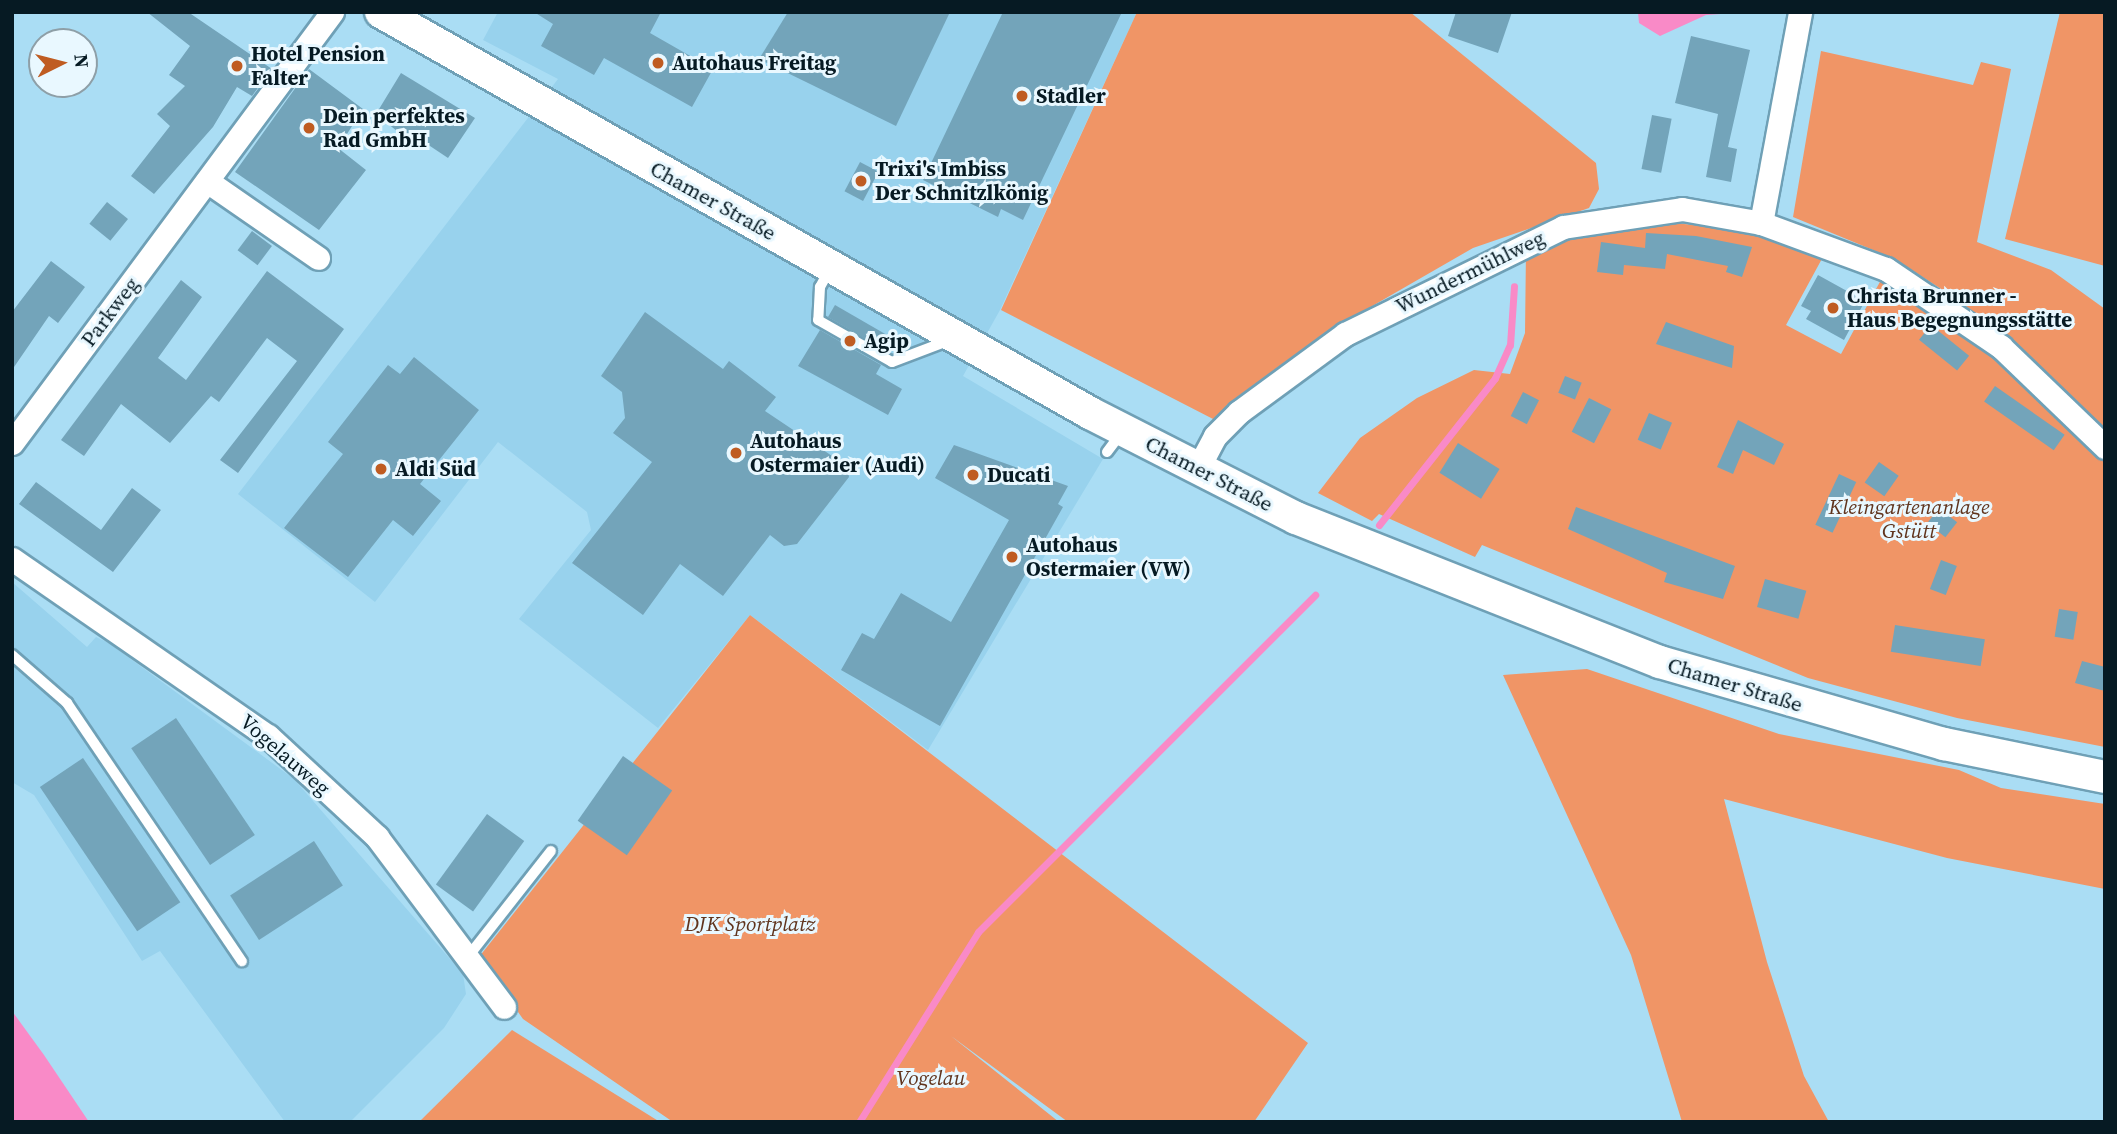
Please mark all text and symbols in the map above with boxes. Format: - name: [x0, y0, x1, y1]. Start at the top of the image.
- north arrow: [28, 28, 98, 98]
- place label: Hotel Pension Falter: [251, 41, 385, 91]
- place label: Autohaus Freitag: [672, 50, 836, 76]
- text: N: [68, 53, 96, 69]
- marker: Autohaus Freitag: [650, 55, 666, 71]
- marker: Hotel Pension Falter: [229, 58, 245, 74]
- place label: Stadler: [1036, 83, 1106, 109]
- marker: Stadler: [1014, 88, 1030, 104]
- place label: Dein perfektes Rad GmbH: [323, 103, 465, 153]
- marker: Dein perfektes Rad GmbH: [301, 120, 317, 136]
- street label: Chamer Straße: [646, 156, 780, 246]
- place label: Trixi's Imbiss Der Schnitzlkönig: [875, 156, 1048, 206]
- marker: Trixi's Imbiss Der Schnitzlkönig: [853, 173, 869, 189]
- street label: Wundermühlweg: [1391, 225, 1549, 319]
- street label: Parkweg: [76, 272, 144, 352]
- place label: Christa Brunner - Haus Begegnungsstätte: [1847, 283, 2072, 333]
- marker: Christa Brunner - Haus Begegnungsstätte: [1825, 300, 1841, 316]
- place label: Agip: [864, 328, 909, 354]
- marker: Agip: [842, 333, 858, 349]
- place label: Autohaus Ostermaier (Audi): [750, 428, 925, 478]
- street label: Chamer Straße: [1141, 431, 1277, 517]
- marker: Autohaus Ostermaier (Audi): [728, 445, 744, 461]
- place label: Aldi Süd: [395, 456, 476, 482]
- marker: Aldi Süd: [373, 461, 389, 477]
- place label: Ducati: [987, 462, 1050, 488]
- marker: Ducati: [965, 467, 981, 483]
- park label: Kleingartenanlage Gstütt: [1828, 494, 1990, 544]
- place label: Autohaus Ostermaier (VW): [1026, 532, 1191, 582]
- marker: Autohaus Ostermaier (VW): [1004, 549, 1020, 565]
- street label: Chamer Straße: [1665, 653, 1805, 717]
- street label: Vogelauweg: [235, 709, 335, 801]
- park label: DJK Sportplatz: [684, 911, 816, 937]
- park label: Vogelau: [896, 1065, 966, 1091]

